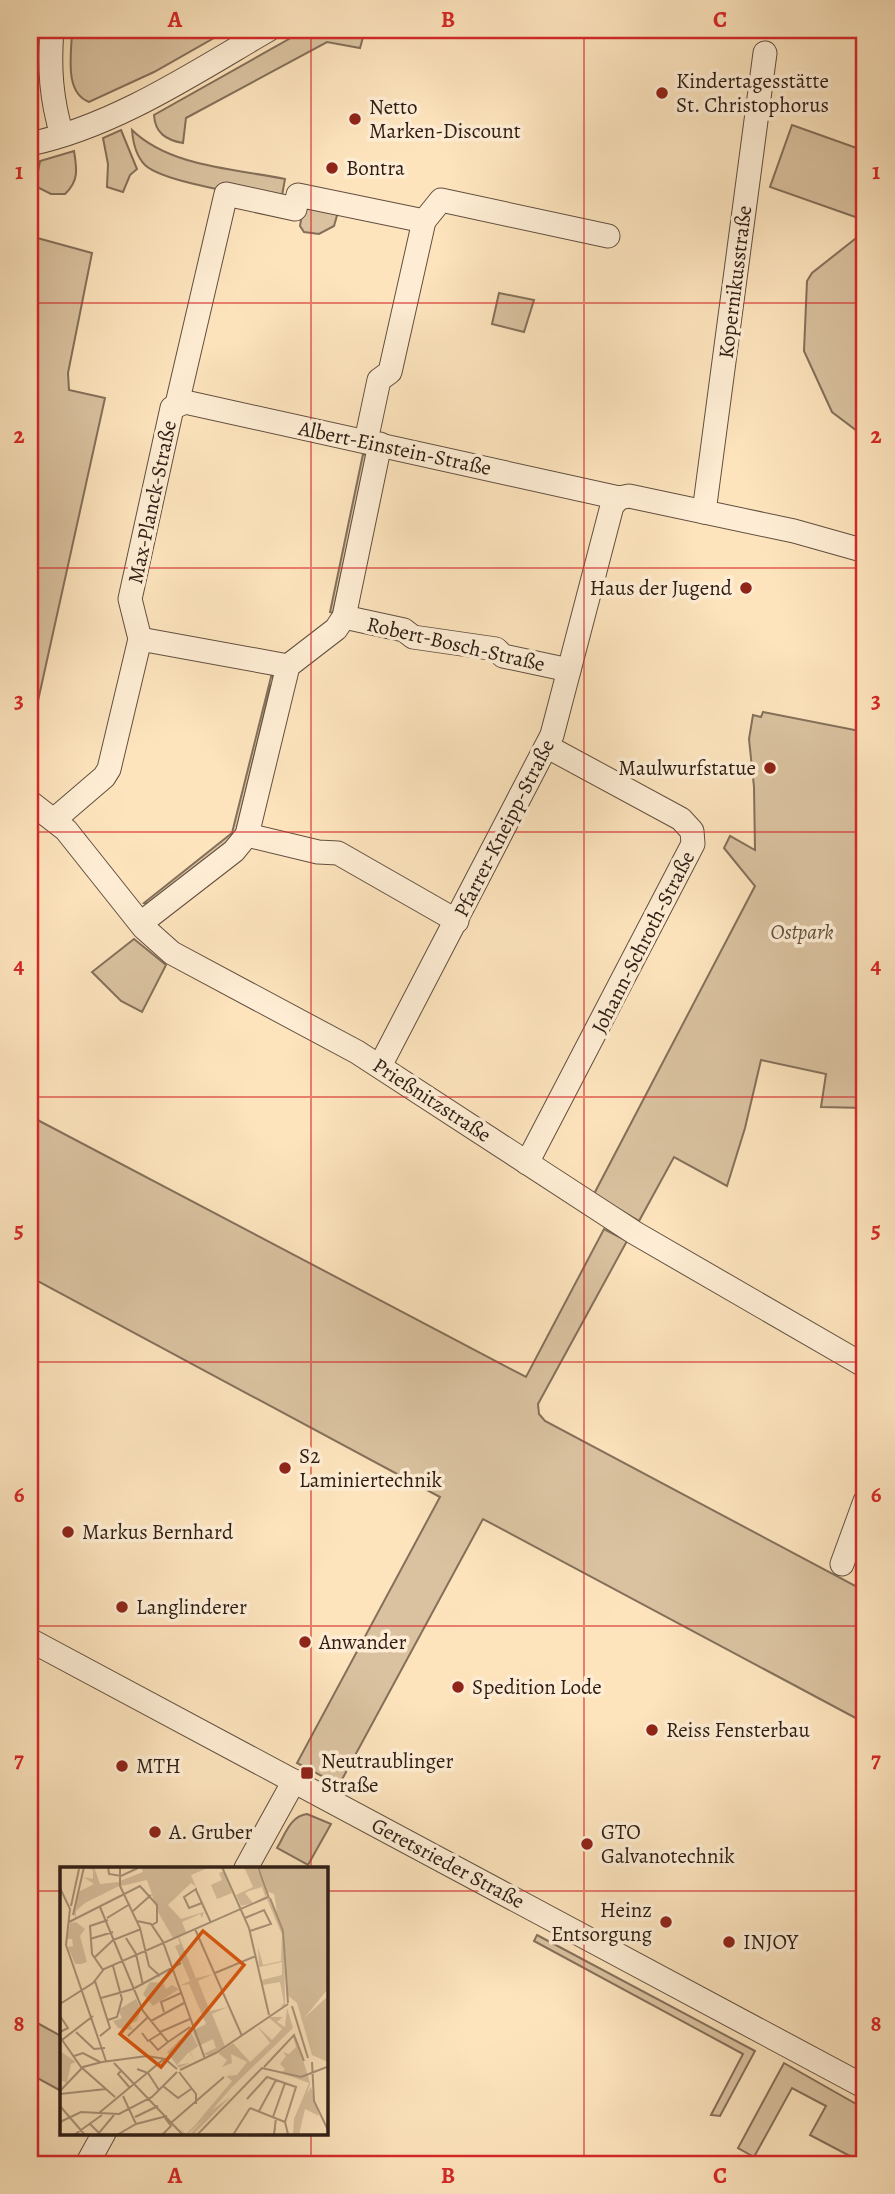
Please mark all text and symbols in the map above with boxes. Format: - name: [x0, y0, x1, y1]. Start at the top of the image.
- text: A: [167, 4, 183, 35]
- text: B: [441, 4, 455, 35]
- text: C: [713, 4, 727, 35]
- place label: Kindertagesstätte St. Christophorus: [676, 67, 829, 119]
- marker: Kindertagesstätte St. Christophorus: [654, 85, 670, 101]
- place label: Netto Marken-Discount: [369, 93, 521, 145]
- marker: Netto Marken-Discount: [347, 111, 363, 127]
- place label: Bontra: [346, 154, 405, 182]
- text: 1: [15, 156, 23, 187]
- text: 1: [872, 156, 880, 187]
- marker: Bontra: [324, 160, 340, 176]
- street label: Kopernikusstraße: [712, 204, 758, 360]
- street label: Albert-Einstein-Straße: [295, 414, 494, 482]
- street label: Max-Planck-Straße: [121, 418, 183, 586]
- text: 2: [13, 420, 25, 451]
- text: 2: [870, 420, 882, 451]
- place label: Haus der Jugend: [590, 574, 733, 602]
- marker: Haus der Jugend: [738, 580, 754, 596]
- street label: Robert-Bosch-Straße: [364, 610, 548, 678]
- text: 3: [14, 685, 24, 716]
- text: 3: [871, 685, 881, 716]
- street label: Pfarrer-Kneipp-Straße: [447, 734, 561, 922]
- place label: Maulwurfstatue: [618, 754, 756, 782]
- marker: Maulwurfstatue: [762, 760, 778, 776]
- street label: Johann-Schroth-Straße: [585, 846, 701, 1038]
- park label: Ostpark: [770, 918, 834, 946]
- text: 4: [14, 950, 25, 981]
- text: 4: [871, 950, 882, 981]
- street label: Prießnitzstraße: [367, 1051, 497, 1149]
- text: 5: [14, 1214, 24, 1245]
- text: 5: [871, 1214, 881, 1245]
- place label: S2 Laminiertechnik: [299, 1442, 443, 1494]
- marker: S2 Laminiertechnik: [277, 1460, 293, 1476]
- text: 6: [14, 1479, 25, 1510]
- text: 6: [871, 1479, 882, 1510]
- place label: Markus Bernhard: [82, 1518, 234, 1546]
- marker: Markus Bernhard: [60, 1524, 76, 1540]
- place label: Langlinderer: [136, 1593, 247, 1621]
- marker: Langlinderer: [114, 1599, 130, 1615]
- place label: Anwander: [318, 1628, 406, 1656]
- marker: Anwander: [297, 1634, 313, 1650]
- place label: Spedition Lode: [472, 1673, 602, 1701]
- marker: Spedition Lode: [450, 1679, 466, 1695]
- place label: Reiss Fensterbau: [666, 1716, 811, 1744]
- marker: Reiss Fensterbau: [644, 1722, 660, 1738]
- text: 7: [14, 1744, 24, 1775]
- text: 7: [871, 1744, 881, 1775]
- place label: Neutraublinger Straße: [321, 1747, 454, 1799]
- place label: MTH: [136, 1752, 181, 1780]
- marker: MTH: [114, 1758, 130, 1774]
- marker: Neutraublinger Straße: [299, 1765, 315, 1781]
- street label: Geretsrieder Straße: [367, 1811, 529, 1915]
- place label: A. Gruber: [168, 1818, 253, 1846]
- place label: GTO Galvanotechnik: [601, 1818, 735, 1870]
- marker: A. Gruber: [147, 1824, 163, 1840]
- marker: GTO Galvanotechnik: [579, 1836, 595, 1852]
- inset map: [60, 1867, 327, 2134]
- place label: Heinz Entsorgung: [551, 1896, 652, 1948]
- marker: Heinz Entsorgung: [658, 1914, 674, 1930]
- place label: INJOY: [743, 1928, 799, 1956]
- marker: INJOY: [721, 1934, 737, 1950]
- text: 8: [13, 2008, 25, 2039]
- text: 8: [870, 2008, 882, 2039]
- text: A: [167, 2160, 183, 2191]
- text: B: [441, 2160, 455, 2191]
- text: C: [713, 2160, 727, 2191]

